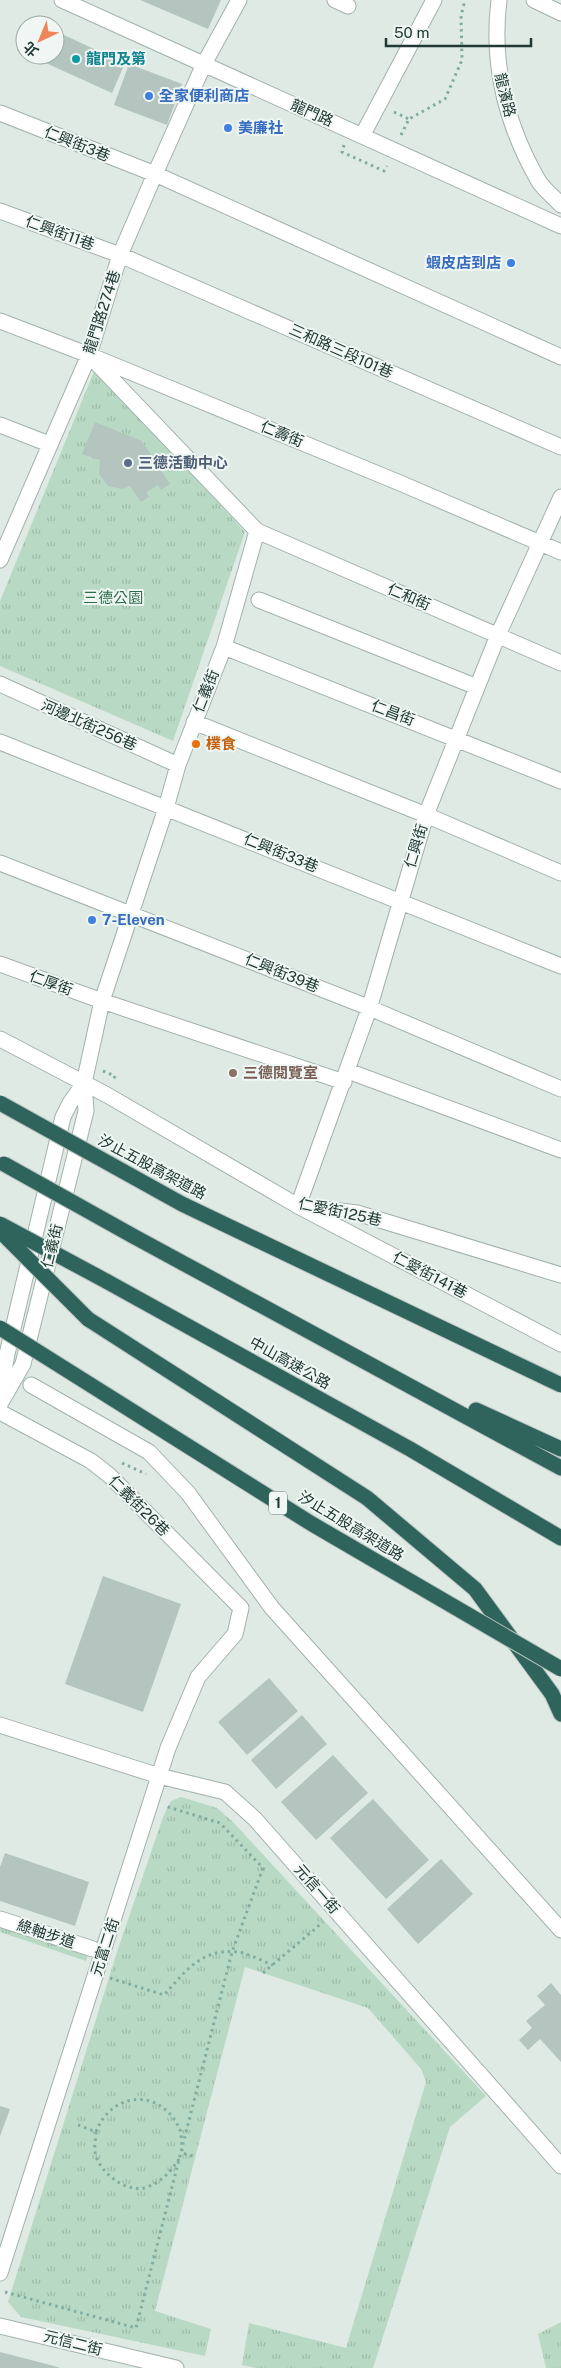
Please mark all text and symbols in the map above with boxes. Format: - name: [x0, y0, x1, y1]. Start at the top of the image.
- north arrow: [15, 15, 65, 65]
- scale bar: [386, 15, 531, 47]
- text: 50 m: [394, 24, 429, 41]
- text: 北: [20, 39, 42, 60]
- place label: 龍門及第: [86, 50, 146, 67]
- marker: 龍門及第: [70, 53, 82, 65]
- street label: 龍濱路: [492, 71, 519, 119]
- place label: 全家便利商店: [159, 87, 249, 104]
- marker: 全家便利商店: [143, 90, 155, 102]
- street label: 龍門路: [288, 96, 336, 129]
- place label: 美廉社: [238, 119, 283, 136]
- marker: 美廉社: [222, 122, 234, 134]
- street label: 仁興街3巷: [42, 123, 113, 164]
- street label: 仁興街11巷: [23, 212, 97, 253]
- place label: 蝦皮店到店: [426, 254, 501, 271]
- marker: 蝦皮店到店: [505, 257, 517, 269]
- street label: 龍門路274巷: [80, 268, 123, 356]
- street label: 三和路三段101巷: [287, 320, 396, 381]
- street label: 仁壽街: [258, 417, 306, 450]
- place label: 三德活動中心: [138, 454, 228, 471]
- marker: 三德活動中心: [122, 457, 134, 469]
- street label: 仁和街: [385, 580, 433, 613]
- park label: 三德公園: [83, 589, 143, 606]
- street label: 仁義街: [189, 667, 222, 715]
- street label: 河邊北街256巷: [39, 696, 140, 753]
- street label: 仁昌街: [369, 697, 417, 729]
- place label: 樸食: [206, 735, 236, 752]
- marker: 樸食: [190, 738, 202, 750]
- street label: 仁興街: [401, 822, 430, 870]
- street label: 仁興街33巷: [241, 830, 321, 875]
- place label: 7-Eleven: [102, 911, 165, 928]
- marker: 7-Eleven: [86, 914, 98, 926]
- street label: 仁興街39巷: [243, 950, 322, 995]
- street label: 仁厚街: [27, 967, 75, 998]
- place label: 三德閱覽室: [243, 1064, 318, 1081]
- marker: 三德閱覽室: [227, 1067, 239, 1079]
- street label: 汐止五股高架道路: [95, 1131, 209, 1202]
- street label: 仁愛街125巷: [297, 1194, 383, 1229]
- street label: 仁義街: [38, 1222, 65, 1270]
- street label: 仁愛街141巷: [390, 1248, 470, 1301]
- street label: 中山高速公路: [247, 1333, 334, 1392]
- street label: 仁義街26巷: [106, 1472, 173, 1539]
- street label: 汐止五股高架道路: [295, 1487, 407, 1564]
- road number: 1: [269, 1492, 287, 1515]
- street label: 元信一街: [291, 1860, 343, 1917]
- street label: 綠軸步道: [15, 1916, 77, 1951]
- street label: 元富二街: [87, 1916, 122, 1978]
- street label: 元信二街: [42, 2327, 104, 2358]

